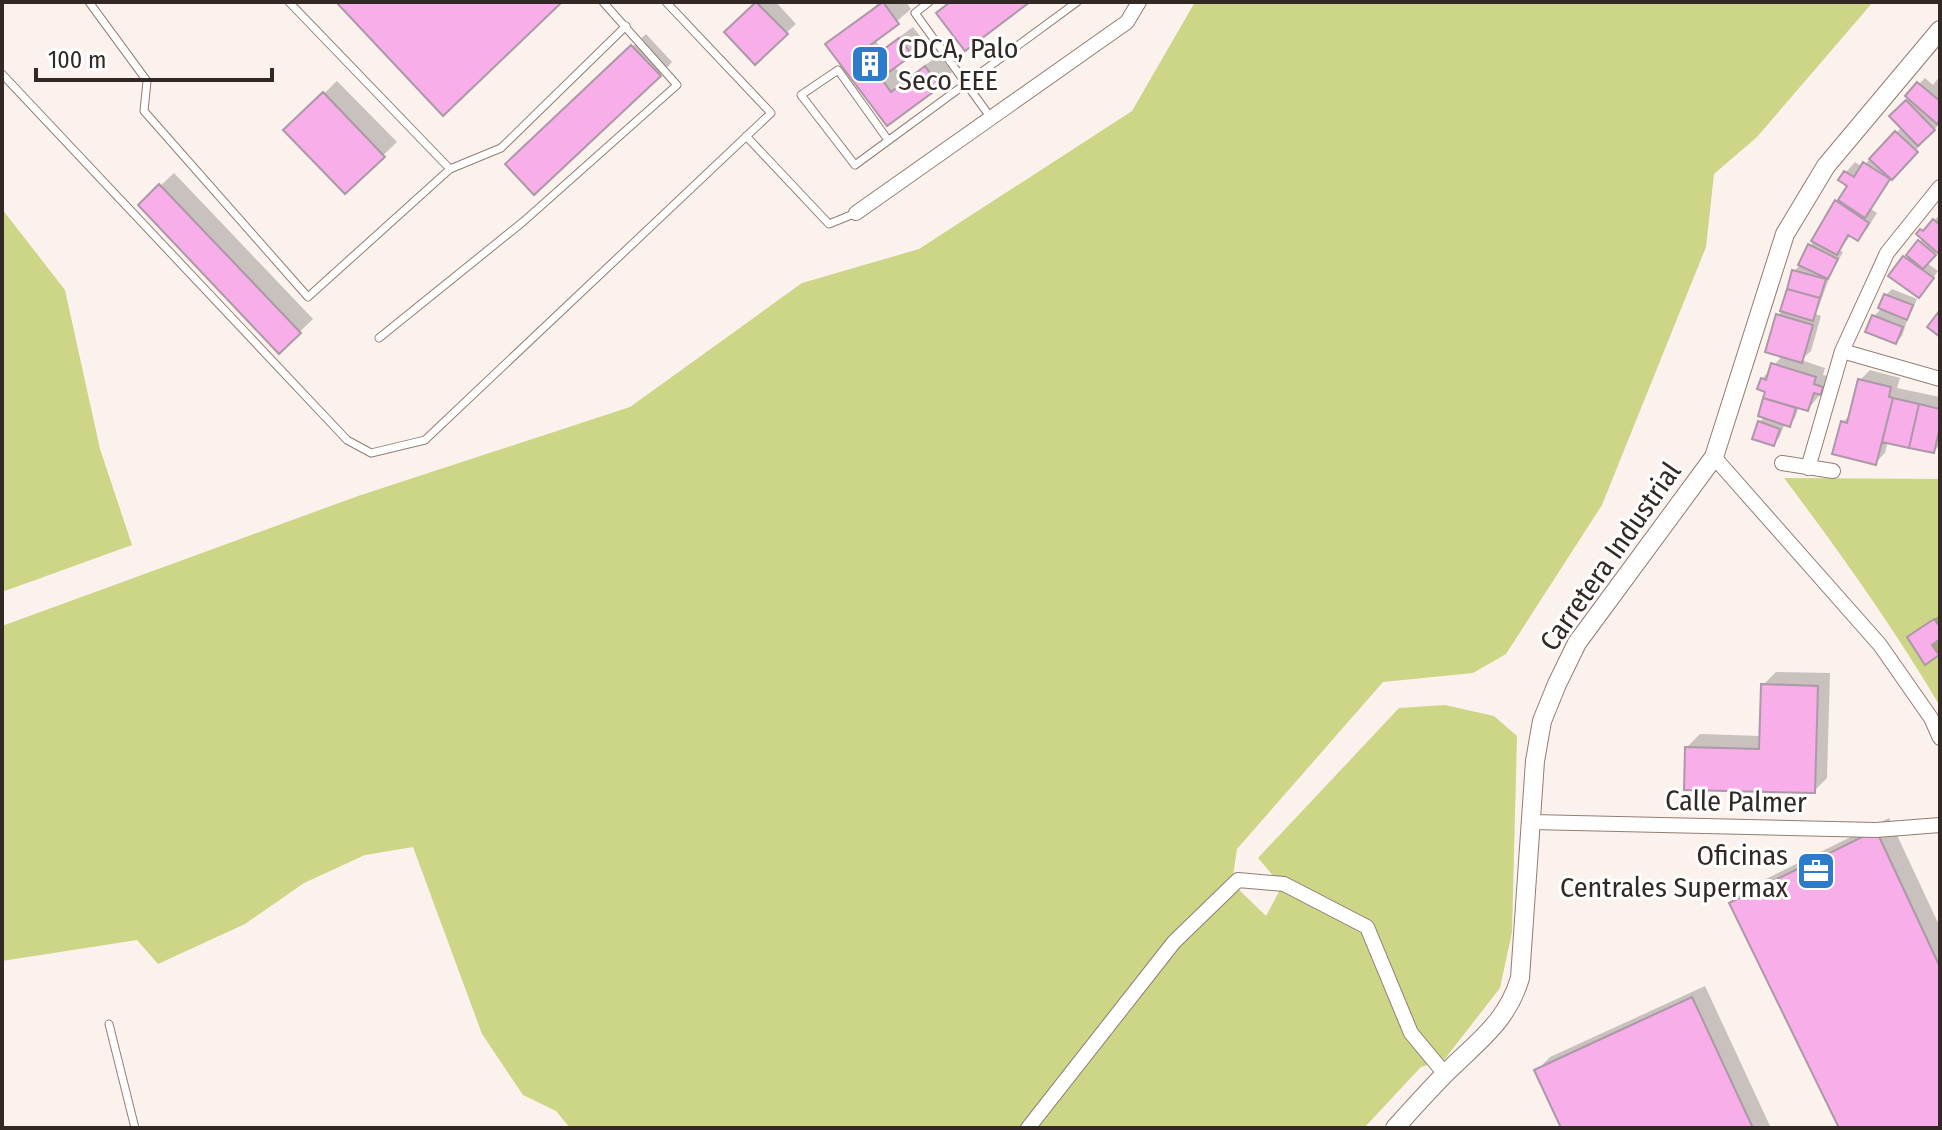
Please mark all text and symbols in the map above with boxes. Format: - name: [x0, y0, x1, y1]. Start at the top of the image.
- scale bar: [36, 32, 272, 82]
- place label: CDCA, Palo Seco EEE: [898, 32, 1019, 97]
- building icon: CDCA, Palo Seco EEE: [849, 43, 891, 85]
- text: 100 m: [48, 46, 106, 74]
- street label: Carretera Industrial: [1533, 456, 1688, 657]
- street label: Calle Palmer: [1665, 784, 1807, 819]
- place label: Oficinas Centrales Supermax: [1560, 839, 1789, 904]
- office icon: Oficinas Centrales Supermax: [1795, 850, 1837, 892]

